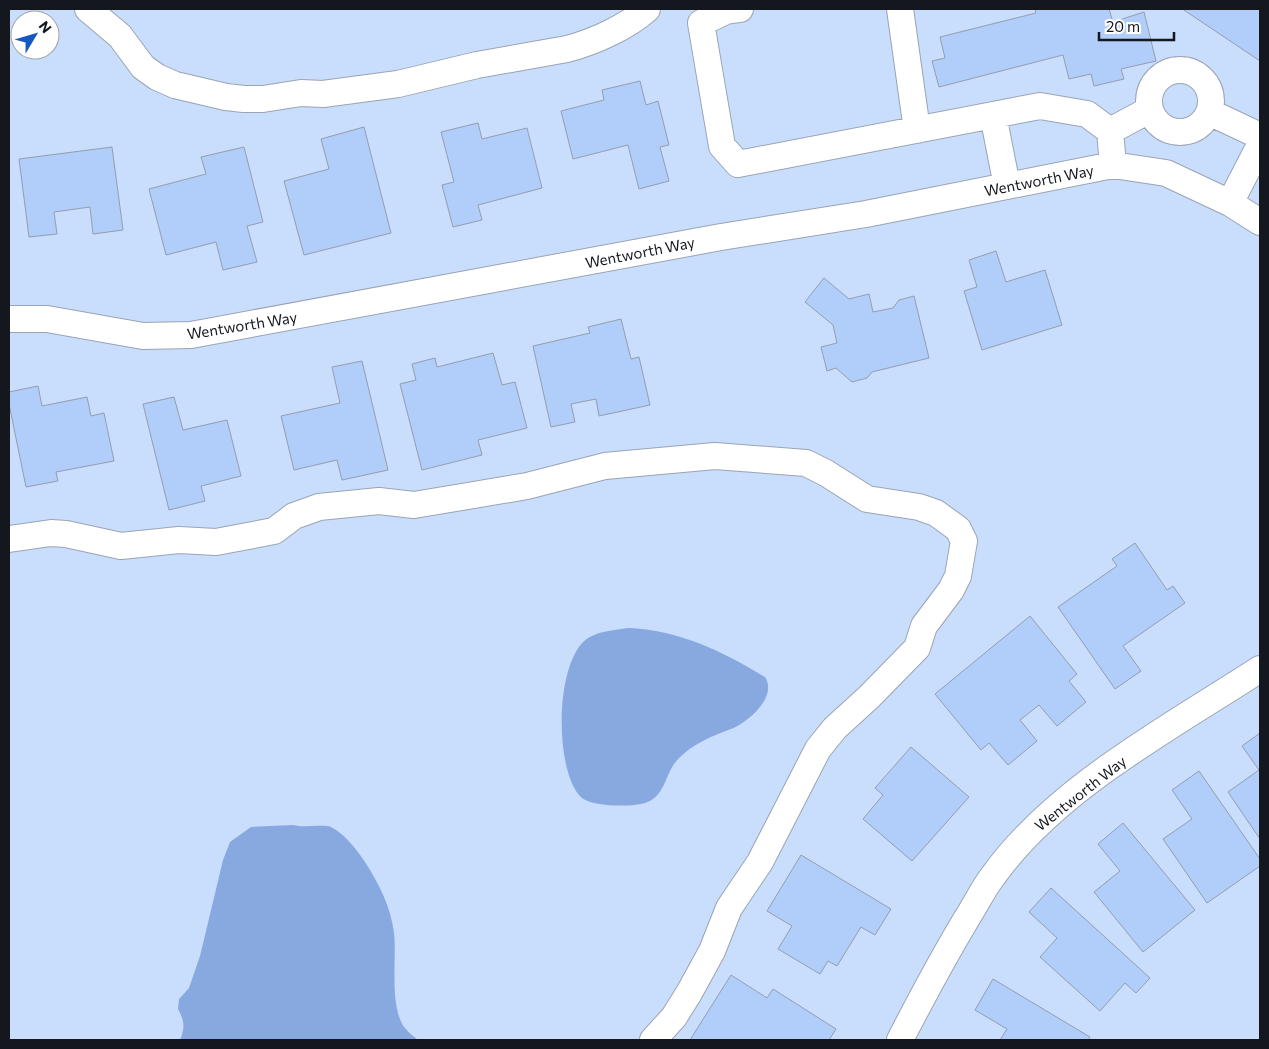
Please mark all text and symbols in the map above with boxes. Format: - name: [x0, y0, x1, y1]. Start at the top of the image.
- north arrow: [10, 10, 60, 60]
- scale bar: [1099, 10, 1174, 42]
- text: N: [36, 17, 56, 36]
- text: 20 m: [1106, 17, 1140, 35]
- street label: Wentworth Way: [983, 161, 1096, 199]
- street label: Wentworth Way: [584, 233, 697, 271]
- street label: Wentworth Way: [186, 307, 299, 343]
- street label: Wentworth Way: [1031, 752, 1130, 834]

